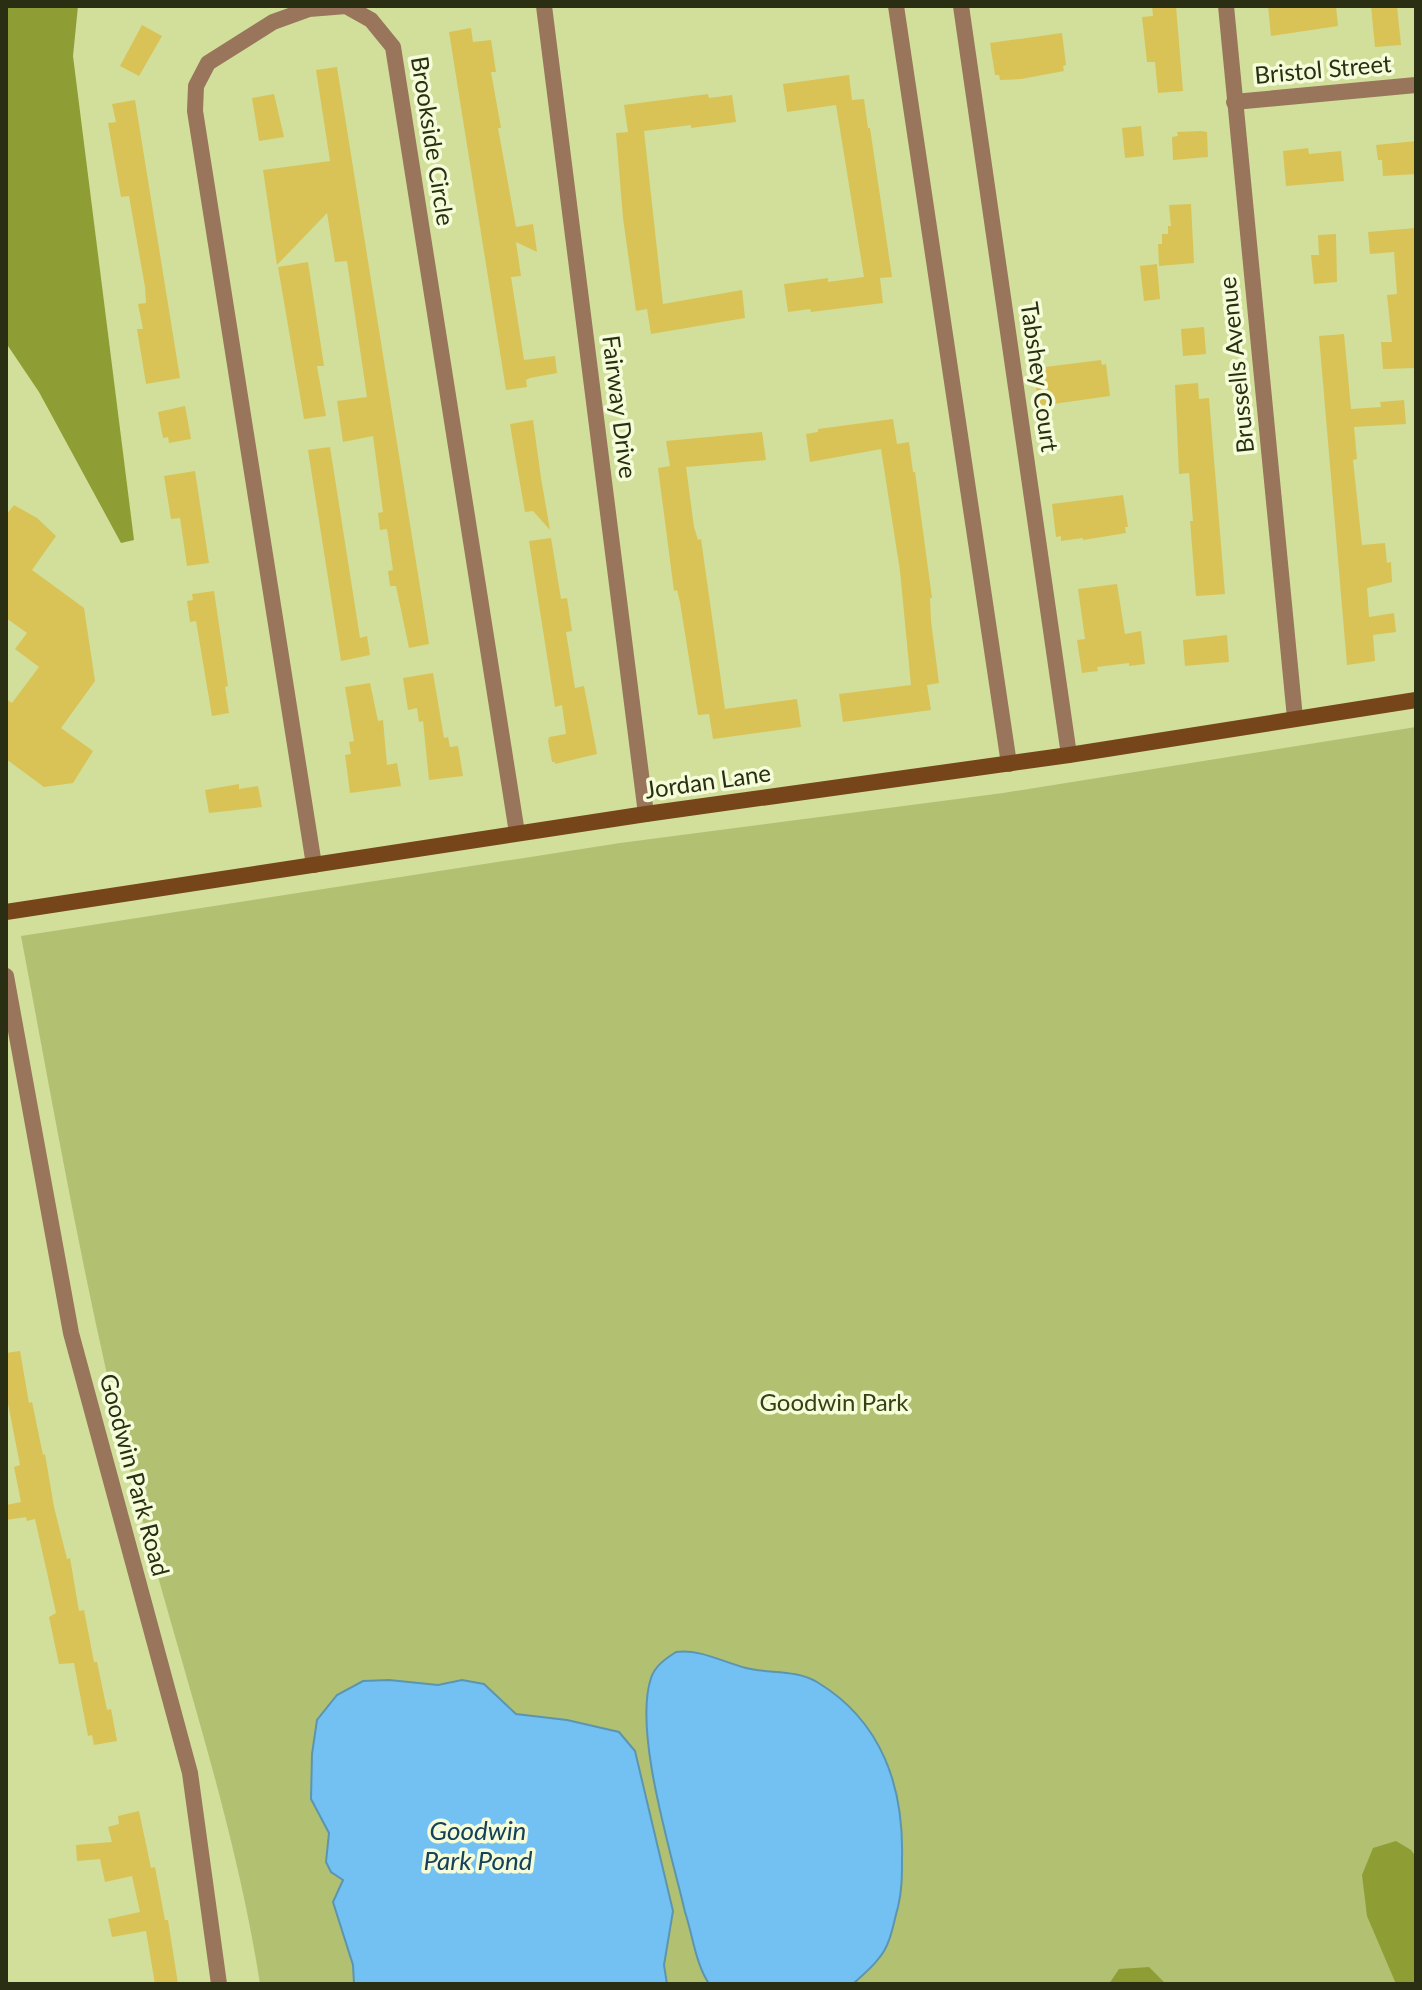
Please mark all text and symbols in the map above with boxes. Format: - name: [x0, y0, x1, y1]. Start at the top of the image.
- street label: Bristol Street: [1253, 48, 1393, 89]
- street label: Brookside Circle: [406, 54, 461, 228]
- street label: Brussells Avenue: [1212, 275, 1259, 455]
- street label: Tabshey Court: [1016, 300, 1065, 454]
- street label: Fairway Drive: [597, 334, 644, 480]
- street label: Jordan Lane: [643, 757, 773, 804]
- street label: Goodwin Park Road: [94, 1370, 176, 1579]
- park label: Goodwin Park: [759, 1387, 909, 1416]
- water label: Goodwin Park Pond: [423, 1814, 533, 1876]

